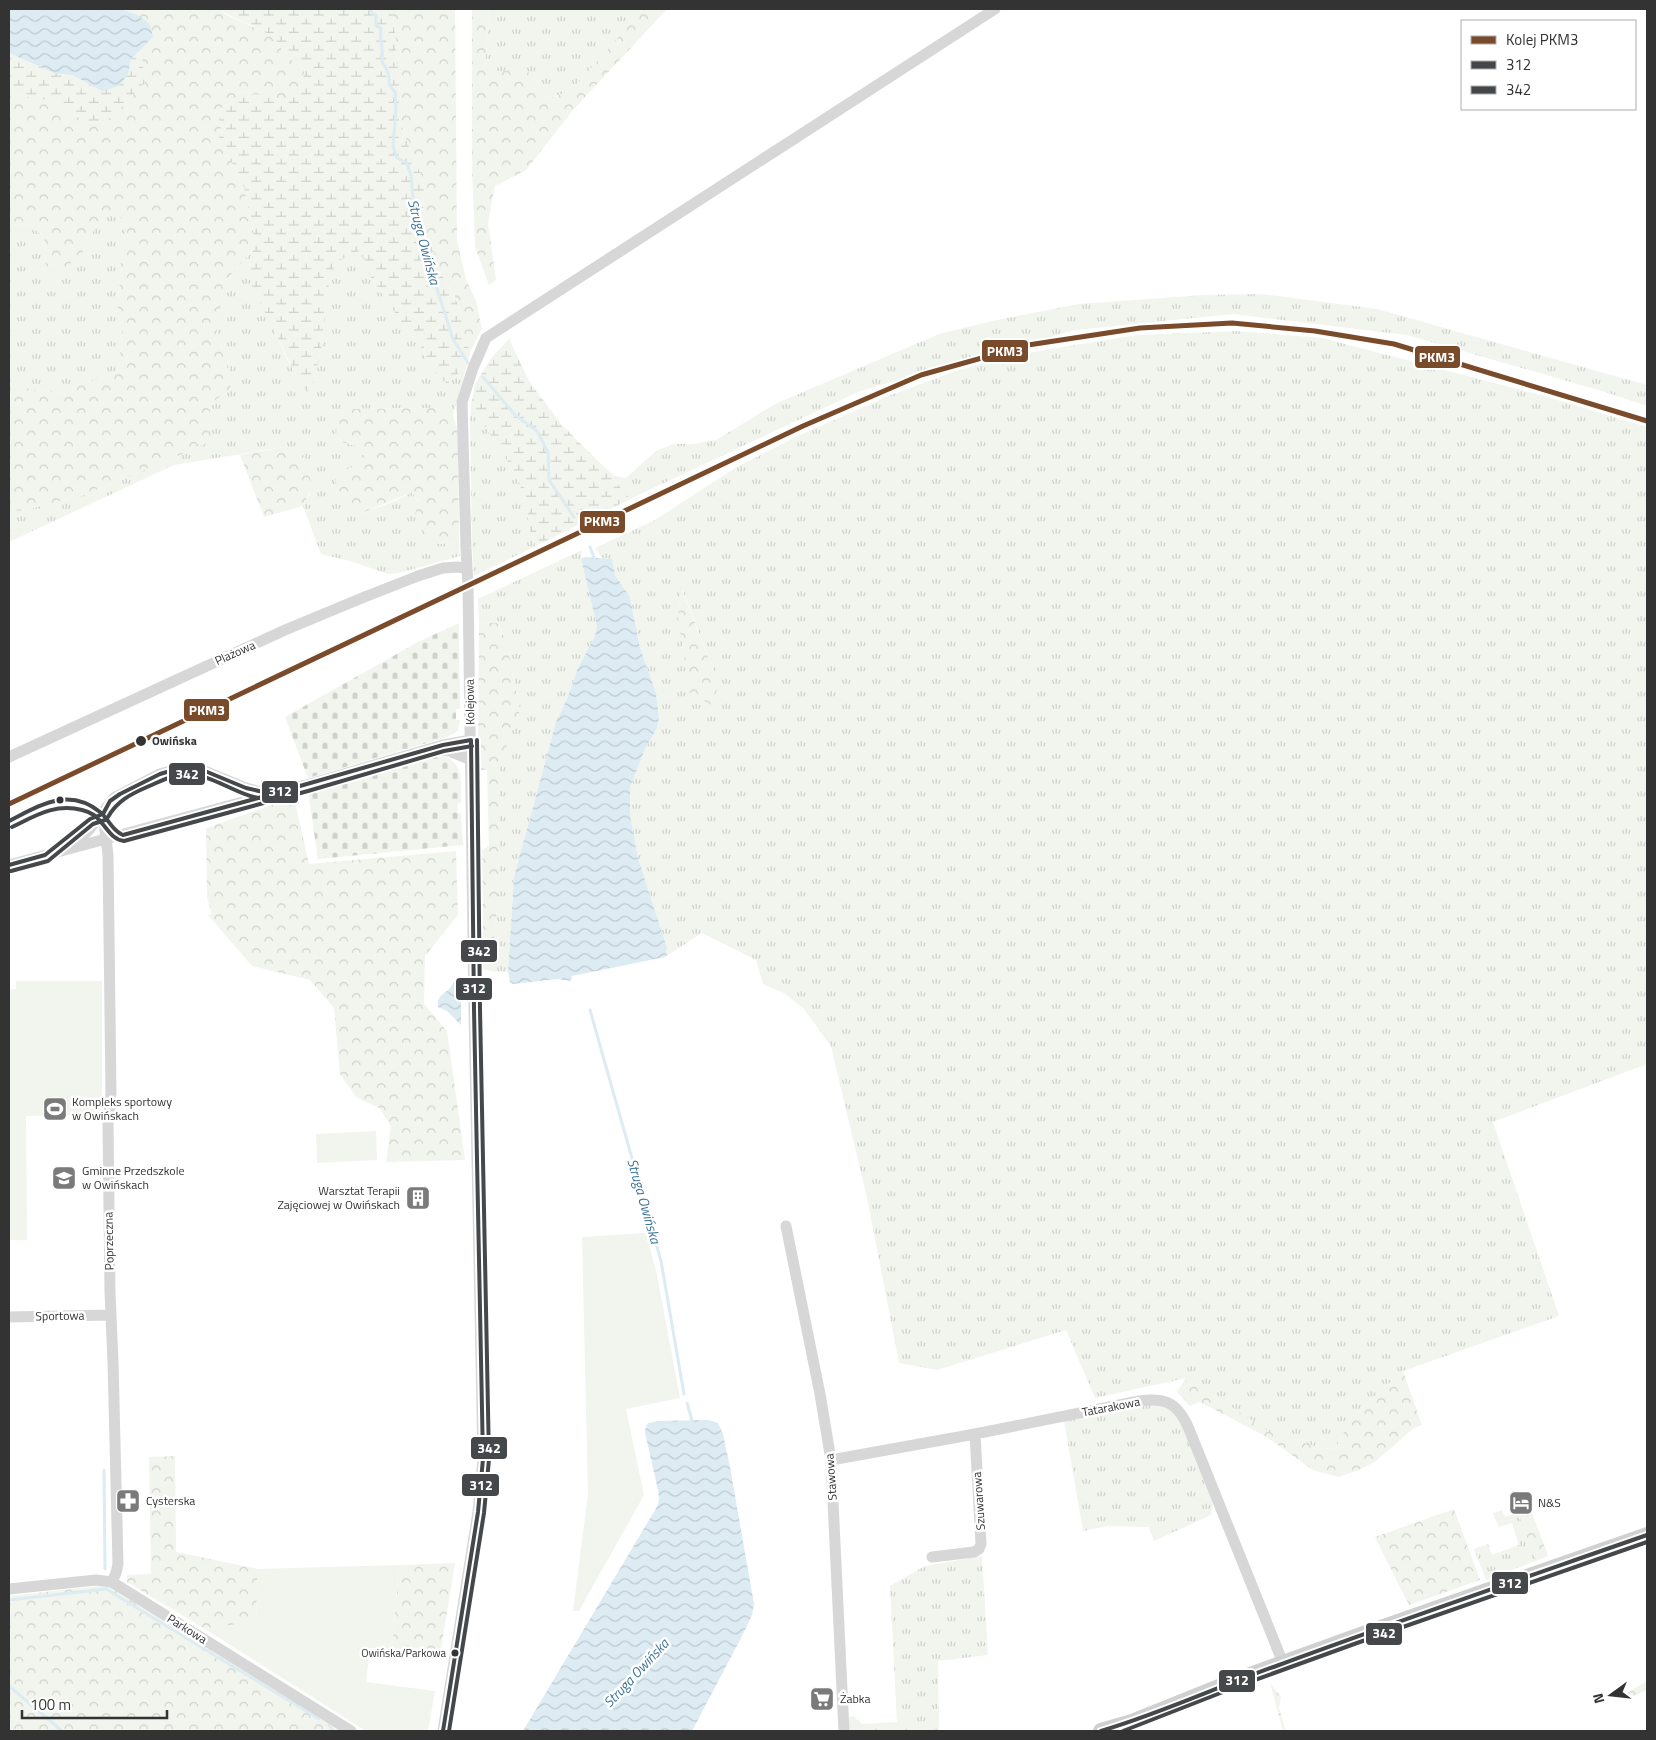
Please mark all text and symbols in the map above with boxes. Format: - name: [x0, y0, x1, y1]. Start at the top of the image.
- legend: [1461, 20, 1636, 110]
- text: Kolej PKM3: [1506, 28, 1578, 51]
- text: 312: [1506, 53, 1531, 76]
- text: 342: [1506, 78, 1531, 101]
- water label: Struga Owińska: [403, 197, 446, 288]
- line badge: PKM3: [981, 339, 1029, 363]
- text: PKM3: [987, 340, 1023, 361]
- line badge: PKM3: [1414, 345, 1461, 369]
- text: PKM3: [1419, 346, 1455, 367]
- line badge: PKM3: [579, 510, 626, 534]
- text: PKM3: [584, 510, 620, 531]
- street label: Plażowa: [211, 635, 258, 670]
- street label: Kolejowa: [460, 679, 479, 725]
- line badge: PKM3: [183, 698, 230, 722]
- text: PKM3: [189, 699, 225, 720]
- place label: Owińska: [152, 731, 197, 750]
- marker: Owińska: [134, 734, 148, 748]
- line badge: 342: [168, 762, 206, 786]
- text: 342: [175, 763, 199, 784]
- line badge: 312: [261, 780, 299, 804]
- text: 312: [268, 780, 292, 801]
- unlabelled marker: [55, 795, 65, 805]
- line badge: 342: [460, 939, 498, 963]
- text: 342: [467, 940, 491, 961]
- line badge: 312: [455, 977, 493, 1001]
- text: 312: [462, 977, 486, 998]
- place label: Kompleks sportowy w Owińskach: [72, 1092, 172, 1125]
- sports icon: Kompleks sportowy w Owińskach: [42, 1096, 68, 1122]
- water label: Struga Owińska: [622, 1156, 667, 1247]
- place label: Gminne Przedszkole w Owińskach: [82, 1161, 185, 1194]
- school or university icon: Gminne Przedszkole w Owińskach: [51, 1165, 77, 1191]
- place label: Warsztat Terapii Zajęciowej w Owińskach: [277, 1181, 400, 1214]
- building icon: Warsztat Terapii Zajęciowej w Owińskach: [405, 1185, 431, 1211]
- street label: Poprzeczna: [98, 1212, 119, 1270]
- street label: Sportowa: [35, 1306, 85, 1325]
- street label: Tatarakowa: [1080, 1392, 1141, 1421]
- line badge: 342: [470, 1436, 508, 1460]
- text: 342: [477, 1437, 501, 1458]
- street label: Stawowa: [819, 1453, 842, 1501]
- street label: Szuwarowa: [967, 1471, 990, 1531]
- line badge: 312: [461, 1473, 500, 1497]
- text: 312: [469, 1474, 493, 1495]
- pharmacy icon: Cysterska: [115, 1488, 141, 1514]
- hotel icon: N&S: [1508, 1490, 1534, 1516]
- place label: Cysterska: [146, 1491, 195, 1510]
- place label: N&S: [1538, 1493, 1561, 1512]
- line badge: 312: [1491, 1571, 1529, 1595]
- text: 312: [1498, 1572, 1522, 1593]
- street label: Parkowa: [163, 1609, 211, 1648]
- line badge: 342: [1365, 1622, 1403, 1646]
- text: 342: [1372, 1622, 1396, 1643]
- water label: Struga Owińska: [598, 1633, 674, 1712]
- place label: Owińska/Parkowa: [361, 1645, 446, 1661]
- marker: Owińska/Parkowa: [450, 1648, 460, 1658]
- line badge: 312: [1218, 1669, 1256, 1693]
- text: 312: [1225, 1669, 1249, 1690]
- north arrow: [1586, 1670, 1636, 1720]
- supermarket icon: Żabka: [809, 1686, 835, 1712]
- scale bar: [22, 1688, 168, 1720]
- place label: Żabka: [840, 1689, 870, 1708]
- text: N: [1587, 1691, 1609, 1706]
- text: 100 m: [30, 1693, 71, 1716]

